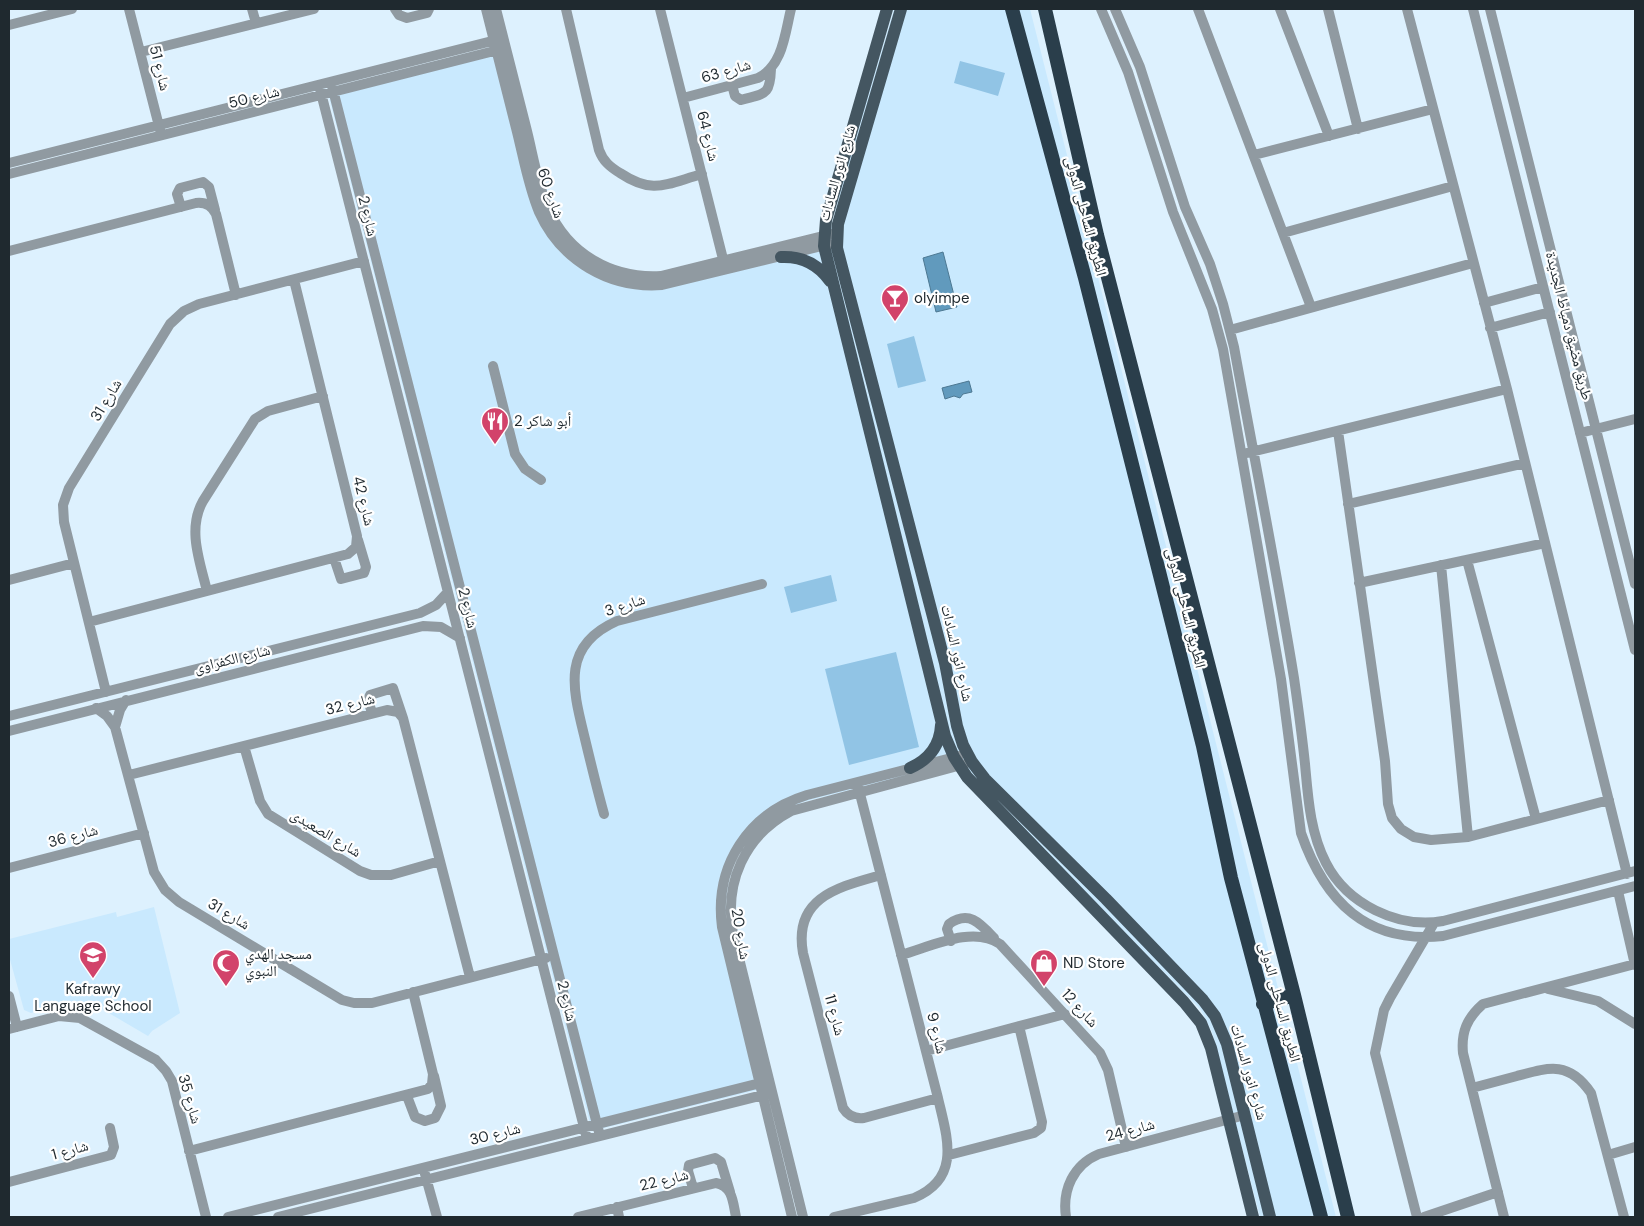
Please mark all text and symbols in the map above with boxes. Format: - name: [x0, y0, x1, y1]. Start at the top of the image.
- street label: شارع 51: [145, 43, 175, 93]
- street label: شارع 63: [699, 54, 753, 88]
- street label: شارع 50: [226, 81, 282, 113]
- street label: شارع 64: [692, 109, 724, 163]
- street label: شارع انور السادات: [814, 123, 860, 223]
- street label: الطريق الساحلى الدولى: [1060, 154, 1112, 278]
- street label: شارع 60: [533, 165, 569, 221]
- street label: شارع 2: [353, 194, 383, 239]
- street label: طريق مضيق دمياط الجديدة: [1541, 250, 1597, 402]
- bar icon: olyimpe: [880, 283, 910, 322]
- place label: olyimpe: [914, 288, 969, 308]
- street label: شارع 31: [86, 375, 126, 425]
- restaurant icon: أبو شاكر 2: [480, 406, 510, 445]
- place label: أبو شاكر 2: [514, 411, 571, 431]
- street label: شارع 42: [348, 474, 380, 528]
- street label: الطريق الساحلى الدولى: [1161, 546, 1211, 670]
- street label: شارع 2: [453, 586, 483, 631]
- street label: شارع 3: [602, 589, 648, 621]
- street label: شارع انور السادات: [936, 603, 978, 704]
- street label: شارع الكفراوى: [192, 640, 272, 678]
- street label: شارع 32: [323, 688, 377, 720]
- street label: شارع الصعيدى: [287, 804, 365, 862]
- street label: شارع 36: [46, 820, 100, 852]
- street label: شارع 31: [204, 894, 254, 934]
- street label: شارع 20: [727, 907, 755, 961]
- school or university icon: Kafrawy Language School: [78, 940, 108, 979]
- street label: الطريق الساحلى الدولى: [1254, 940, 1306, 1064]
- place label: مسجد الهدي النبوي: [245, 944, 312, 983]
- mosque icon: مسجد الهدي النبوي: [211, 948, 241, 987]
- shop icon: ND Store: [1029, 948, 1059, 987]
- place label: ND Store: [1063, 953, 1125, 973]
- place label: Kafrawy Language School: [34, 979, 152, 1016]
- street label: شارع 2: [552, 979, 582, 1024]
- street label: شارع 12: [1057, 984, 1103, 1032]
- street label: شارع 11: [820, 992, 850, 1038]
- street label: شارع 9: [922, 1010, 952, 1056]
- street label: شارع انور السادات: [1226, 1022, 1272, 1122]
- street label: شارع 35: [173, 1072, 207, 1126]
- street label: شارع 24: [1103, 1114, 1157, 1146]
- street label: شارع 30: [468, 1118, 523, 1150]
- street label: شارع 1: [49, 1135, 91, 1164]
- street label: شارع 22: [637, 1164, 691, 1196]

